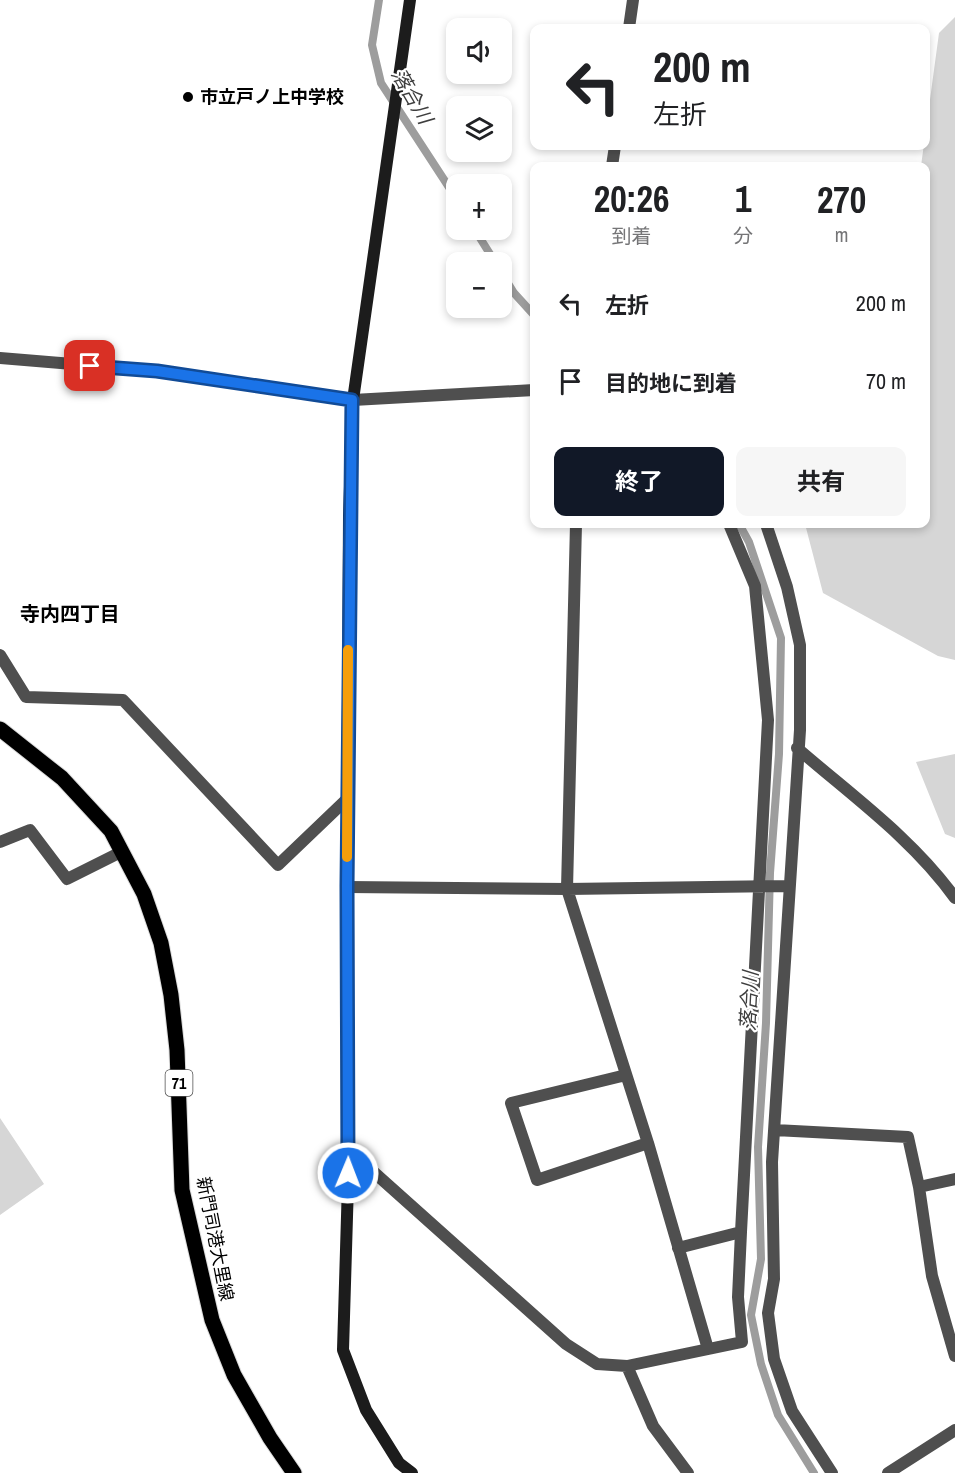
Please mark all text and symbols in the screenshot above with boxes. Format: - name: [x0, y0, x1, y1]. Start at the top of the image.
- map controls: [446, 18, 512, 318]
- button: sound: [446, 18, 512, 84]
- text: 200 m: [653, 39, 751, 95]
- icon: left: [554, 48, 632, 126]
- water label: 落合川: [386, 63, 440, 130]
- place label: 市立戸ノ上中学校: [200, 84, 344, 109]
- marker: 市立戸ノ上中学校: [181, 90, 195, 104]
- button: layers: [446, 96, 512, 162]
- text: 左折: [653, 96, 707, 132]
- button: +: [446, 174, 512, 240]
- text: 20:26: [594, 175, 669, 223]
- text: 1: [735, 175, 751, 223]
- text: 270: [817, 176, 866, 224]
- text: m: [835, 221, 848, 248]
- text: 到着: [612, 222, 652, 249]
- text: 分: [733, 222, 753, 249]
- button: −: [446, 252, 512, 318]
- icon: left: [554, 287, 587, 320]
- text: 200 m: [856, 288, 906, 318]
- text: 左折: [605, 290, 649, 320]
- pin: [64, 340, 115, 391]
- icon: arrive: [73, 349, 106, 382]
- icon: arrive: [554, 365, 587, 398]
- text: 70 m: [866, 366, 906, 396]
- text: 目的地に到着: [605, 368, 737, 398]
- button: 終了: [554, 447, 724, 516]
- button: 共有: [736, 447, 906, 516]
- district label: 寺内四丁目: [20, 600, 120, 627]
- water label: 落合川: [733, 968, 764, 1032]
- road number: 71: [166, 1070, 192, 1096]
- position arrow: [316, 1141, 380, 1205]
- street label: 新門司港大里線: [191, 1175, 240, 1303]

